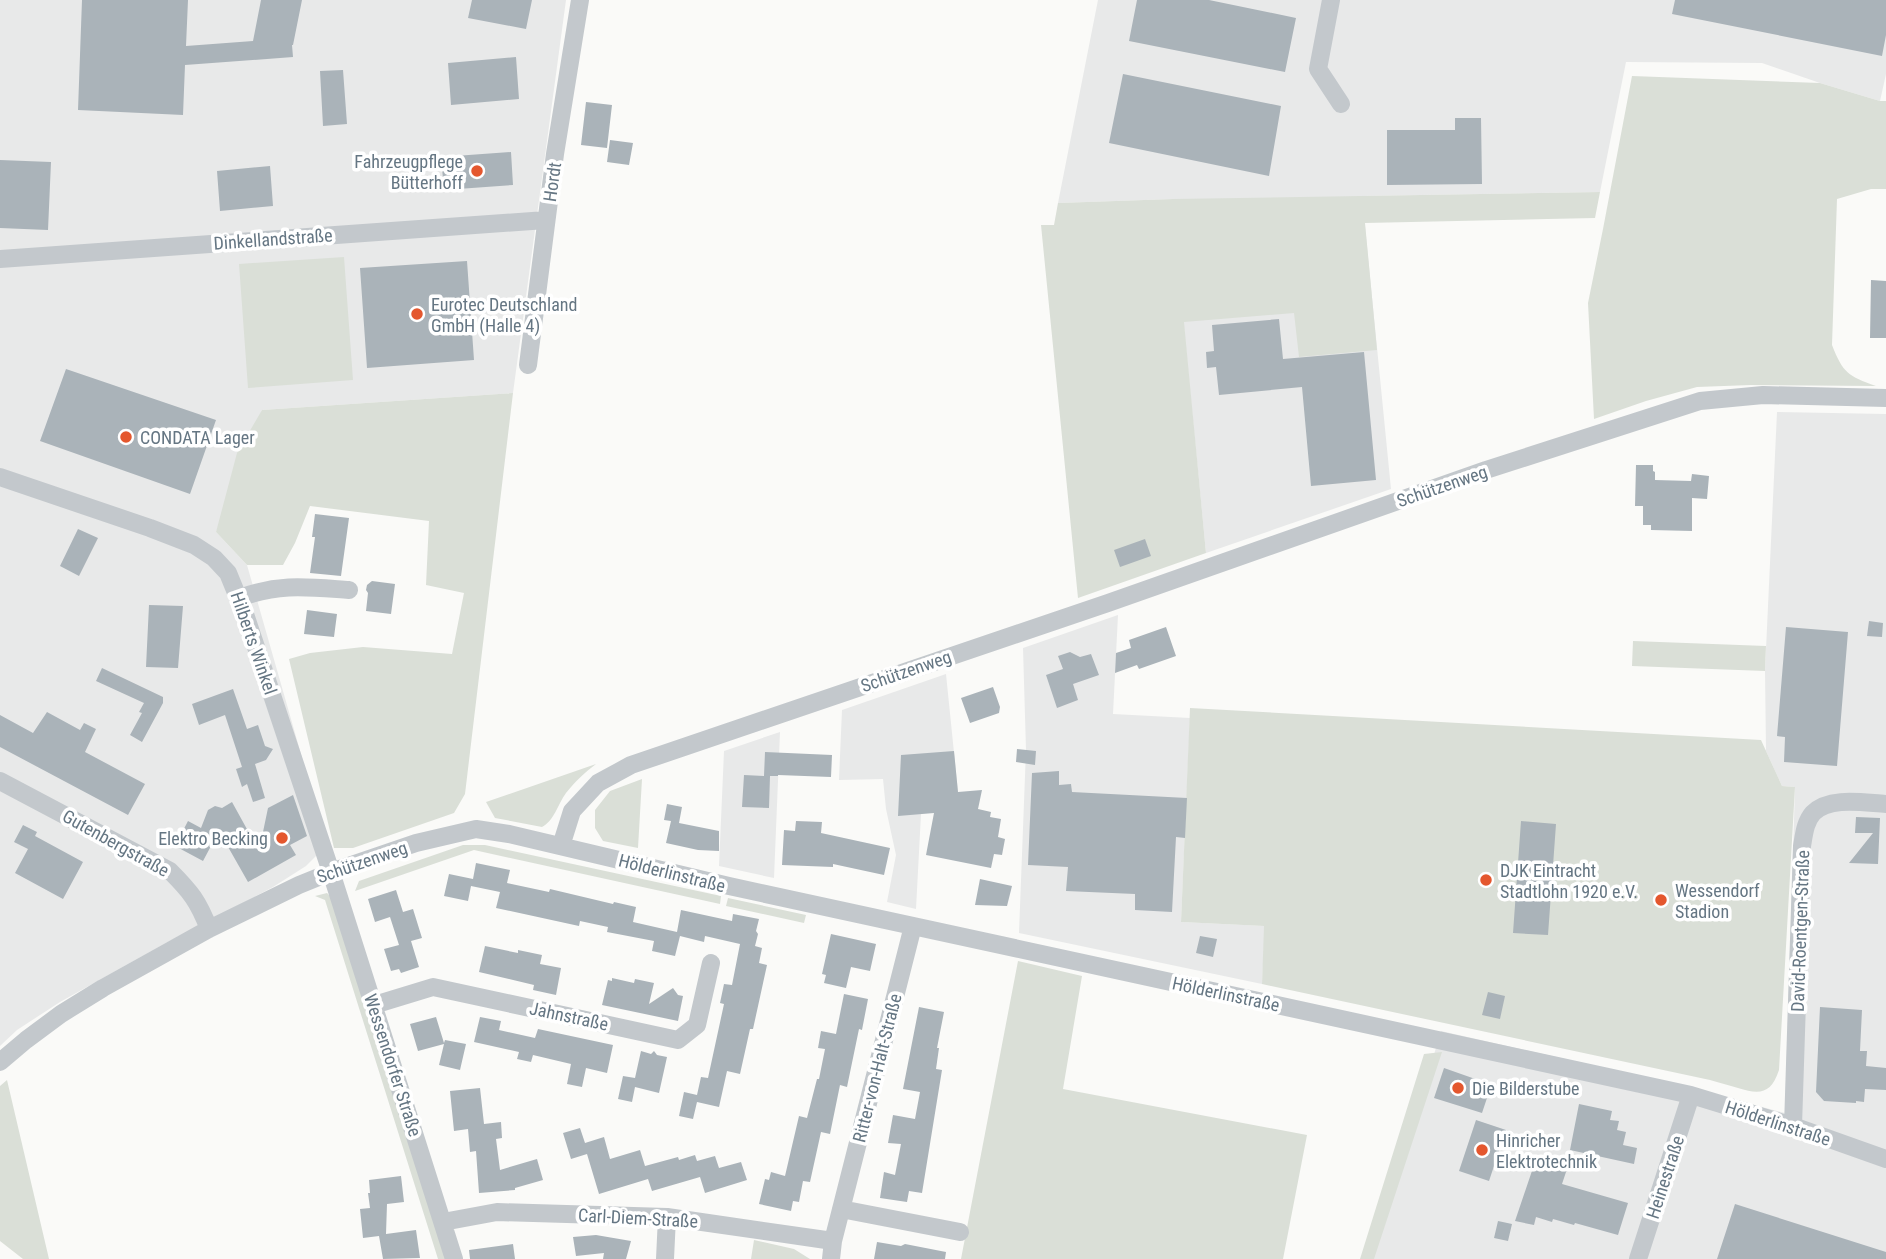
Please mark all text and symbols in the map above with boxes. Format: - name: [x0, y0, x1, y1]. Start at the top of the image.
- place label: Fahrzeugpflege Bütterhoff: [354, 151, 463, 193]
- street label: Hordt: [539, 161, 565, 203]
- marker: Fahrzeugpflege Bütterhoff: [469, 163, 485, 179]
- street label: Dinkellandstraße: [213, 224, 333, 254]
- place label: Eurotec Deutschland GmbH (Halle 4): [431, 294, 577, 337]
- marker: Eurotec Deutschland GmbH (Halle 4): [409, 306, 425, 322]
- place label: CONDATA Lager: [140, 427, 255, 448]
- marker: CONDATA Lager: [118, 429, 134, 445]
- street label: Schützenweg: [1394, 461, 1490, 511]
- street label: Hilberts Winkel: [227, 589, 281, 697]
- street label: Schützenweg: [858, 646, 954, 696]
- street label: Gutenbergstraße: [59, 805, 173, 881]
- place label: Elektro Becking: [158, 828, 268, 849]
- marker: Elektro Becking: [274, 830, 290, 846]
- street label: Schützenweg: [314, 837, 410, 887]
- street label: Hölderlinstraße: [616, 850, 728, 896]
- street label: David-Roentgen-Straße: [1787, 850, 1813, 1012]
- place label: DJK Eintracht Stadtlohn 1920 e.V.: [1500, 860, 1638, 902]
- marker: DJK Eintracht Stadtlohn 1920 e.V.: [1478, 872, 1494, 888]
- place label: Wessendorf Stadion: [1675, 880, 1760, 922]
- marker: Wessendorf Stadion: [1653, 892, 1669, 908]
- street label: Hölderlinstraße: [1170, 972, 1282, 1016]
- street label: Wessendorfer Straße: [360, 991, 426, 1139]
- street label: Ritter-von-Halt-Straße: [848, 991, 906, 1145]
- street label: Jahnstraße: [528, 997, 610, 1035]
- place label: Die Bilderstube: [1472, 1078, 1579, 1099]
- marker: Die Bilderstube: [1450, 1080, 1466, 1096]
- street label: Hölderlinstraße: [1723, 1096, 1833, 1150]
- place label: Hinricher Elektrotechnik: [1496, 1130, 1597, 1172]
- street label: Heinestraße: [1642, 1133, 1688, 1221]
- marker: Hinricher Elektrotechnik: [1474, 1142, 1490, 1158]
- street label: Carl-Diem-Straße: [578, 1204, 698, 1232]

